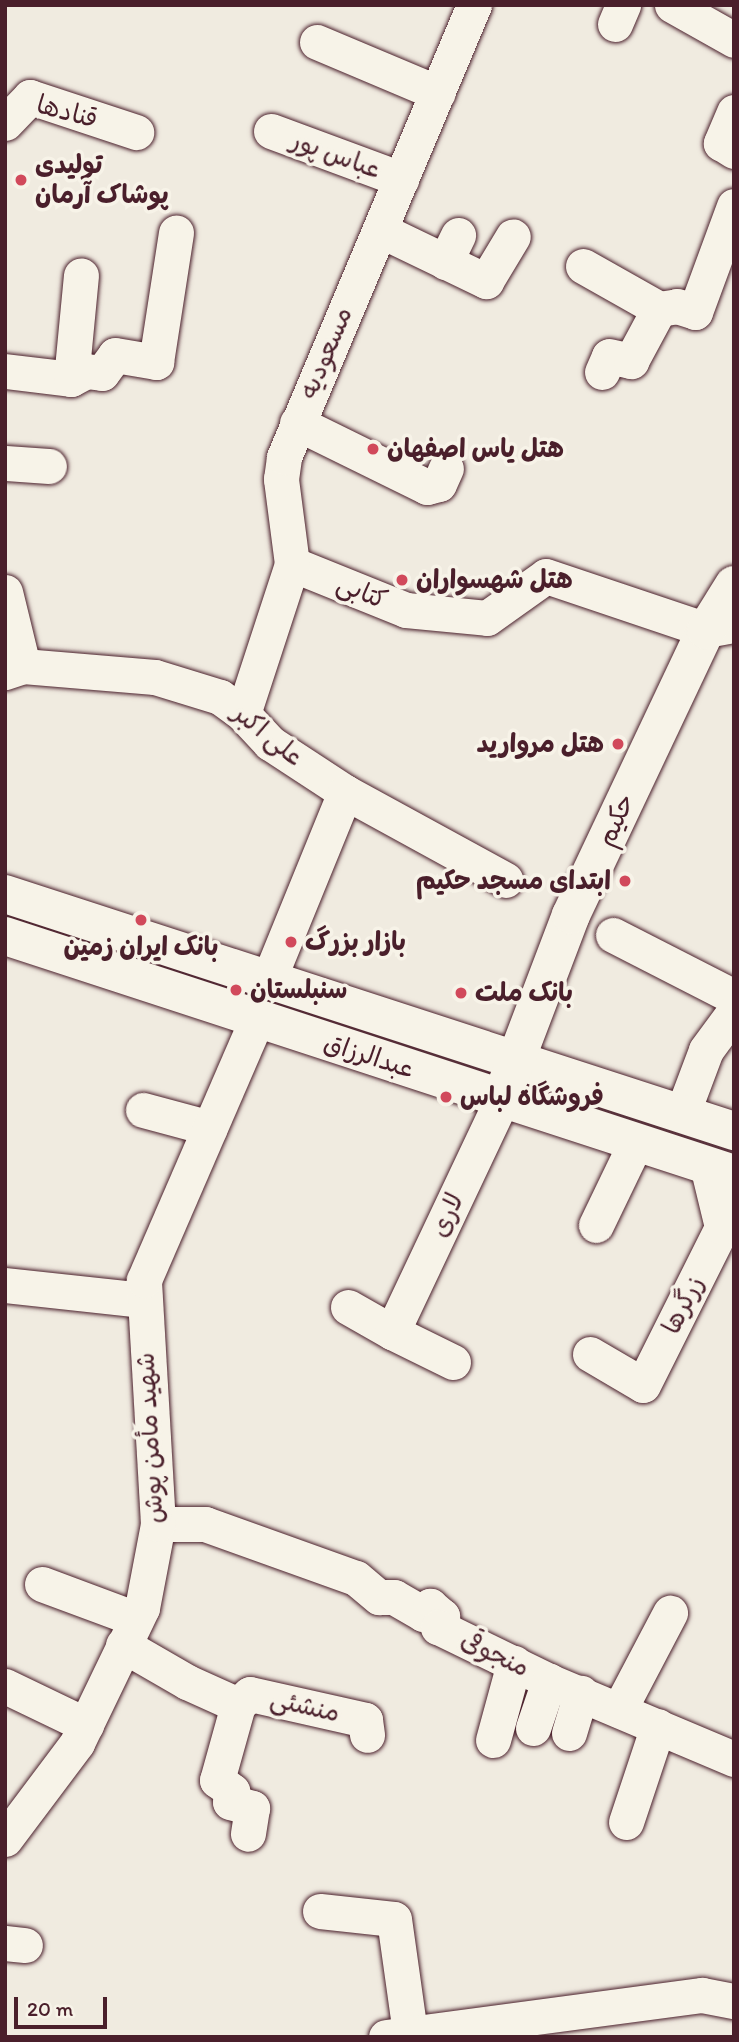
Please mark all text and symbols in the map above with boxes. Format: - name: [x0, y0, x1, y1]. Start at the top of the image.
- street label: قنادها: [33, 89, 101, 135]
- street label: عباس پور: [287, 124, 385, 186]
- place label: تولیدی پوشاک آرمان: [35, 149, 169, 210]
- marker: تولیدی پوشاک آرمان: [13, 172, 29, 188]
- street label: مسعودیه: [293, 302, 359, 404]
- place label: هتل یاس اصفهان: [387, 433, 564, 465]
- marker: هتل یاس اصفهان: [365, 441, 381, 457]
- place label: هتل شهسواران: [416, 564, 573, 596]
- street label: کتابی: [332, 568, 392, 616]
- marker: هتل شهسواران: [394, 572, 410, 588]
- street label: علی اکبر: [226, 697, 310, 773]
- place label: هتل مروارید: [477, 728, 604, 760]
- marker: هتل مروارید: [610, 736, 626, 752]
- street label: حکیم: [590, 789, 642, 851]
- place label: ابتدای مسجد حکیم: [416, 865, 611, 897]
- marker: ابتدای مسجد حکیم: [617, 873, 633, 889]
- marker: بانک ایران زمین: [133, 912, 149, 928]
- place label: بازار بزرگ: [305, 926, 406, 958]
- place label: بانک ایران زمین: [63, 931, 219, 963]
- marker: بازار بزرگ: [283, 934, 299, 950]
- place label: سنبلستان: [250, 974, 347, 1006]
- place label: بانک ملت: [475, 977, 573, 1009]
- marker: سنبلستان: [228, 982, 244, 998]
- marker: بانک ملت: [453, 985, 469, 1001]
- street label: عبدالرزاق: [320, 1027, 418, 1085]
- place label: فروشگاه لباس: [460, 1081, 604, 1113]
- marker: فروشگاه لباس: [438, 1089, 454, 1105]
- street label: لاری: [423, 1188, 471, 1242]
- street label: زرگرها: [656, 1271, 710, 1339]
- street label: شهید مأمن پوش: [130, 1352, 170, 1524]
- street label: منجوقی: [456, 1624, 534, 1684]
- street label: منشئی: [267, 1683, 343, 1729]
- scale bar: [18, 1982, 110, 2026]
- text: 20 m: [27, 1996, 73, 2021]

